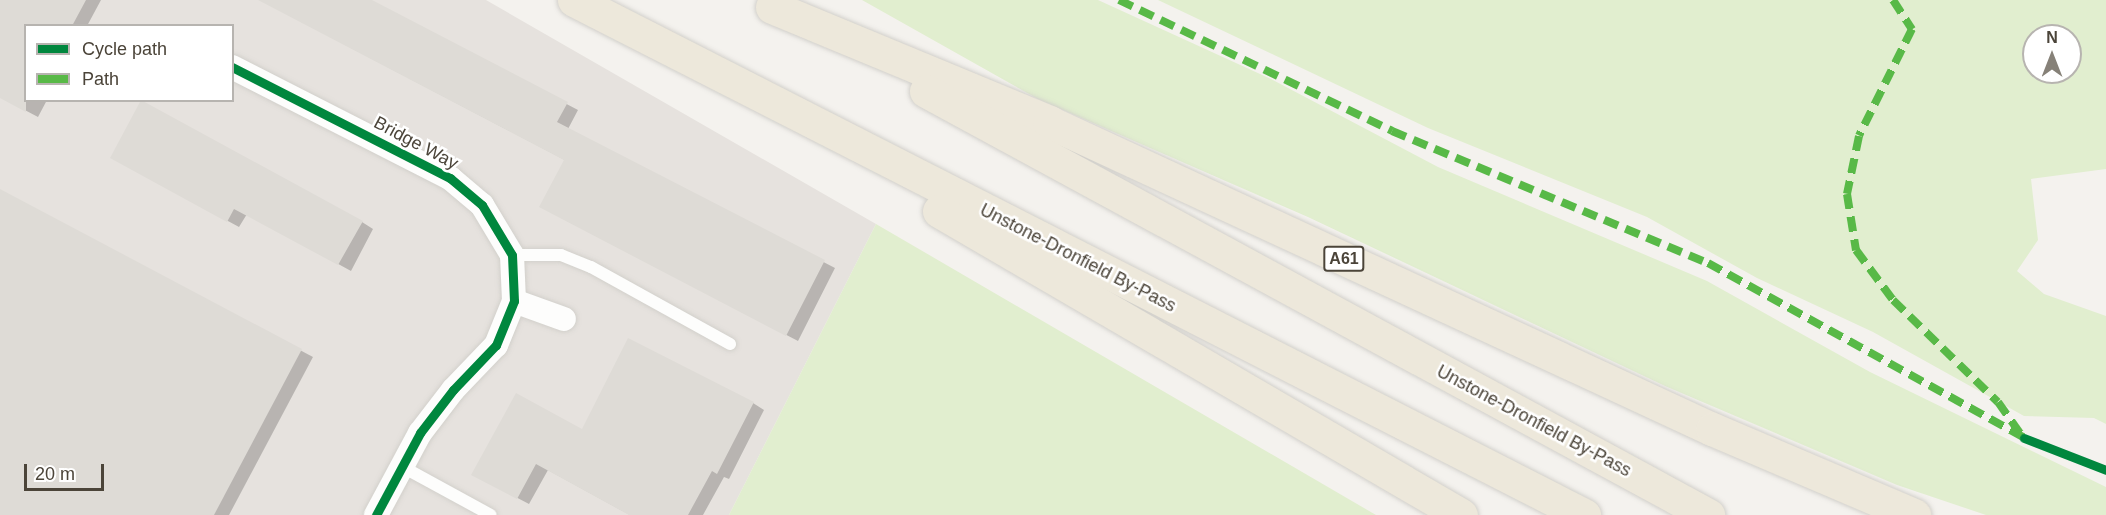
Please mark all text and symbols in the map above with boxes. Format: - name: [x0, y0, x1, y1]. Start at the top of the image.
- legend: [24, 24, 234, 102]
- north arrow: [2022, 24, 2082, 84]
- text: N: [2046, 29, 2058, 46]
- text: Cycle path: [82, 39, 167, 59]
- text: Path: [82, 69, 119, 89]
- street label: Bridge Way: [370, 112, 462, 174]
- street label: Unstone-Dronfield By-Pass: [976, 199, 1180, 317]
- road number: A61: [1323, 246, 1365, 272]
- street label: Unstone-Dronfield By-Pass: [1433, 361, 1635, 481]
- scale bar: [27, 452, 106, 490]
- text: 20 m: [35, 464, 75, 484]

